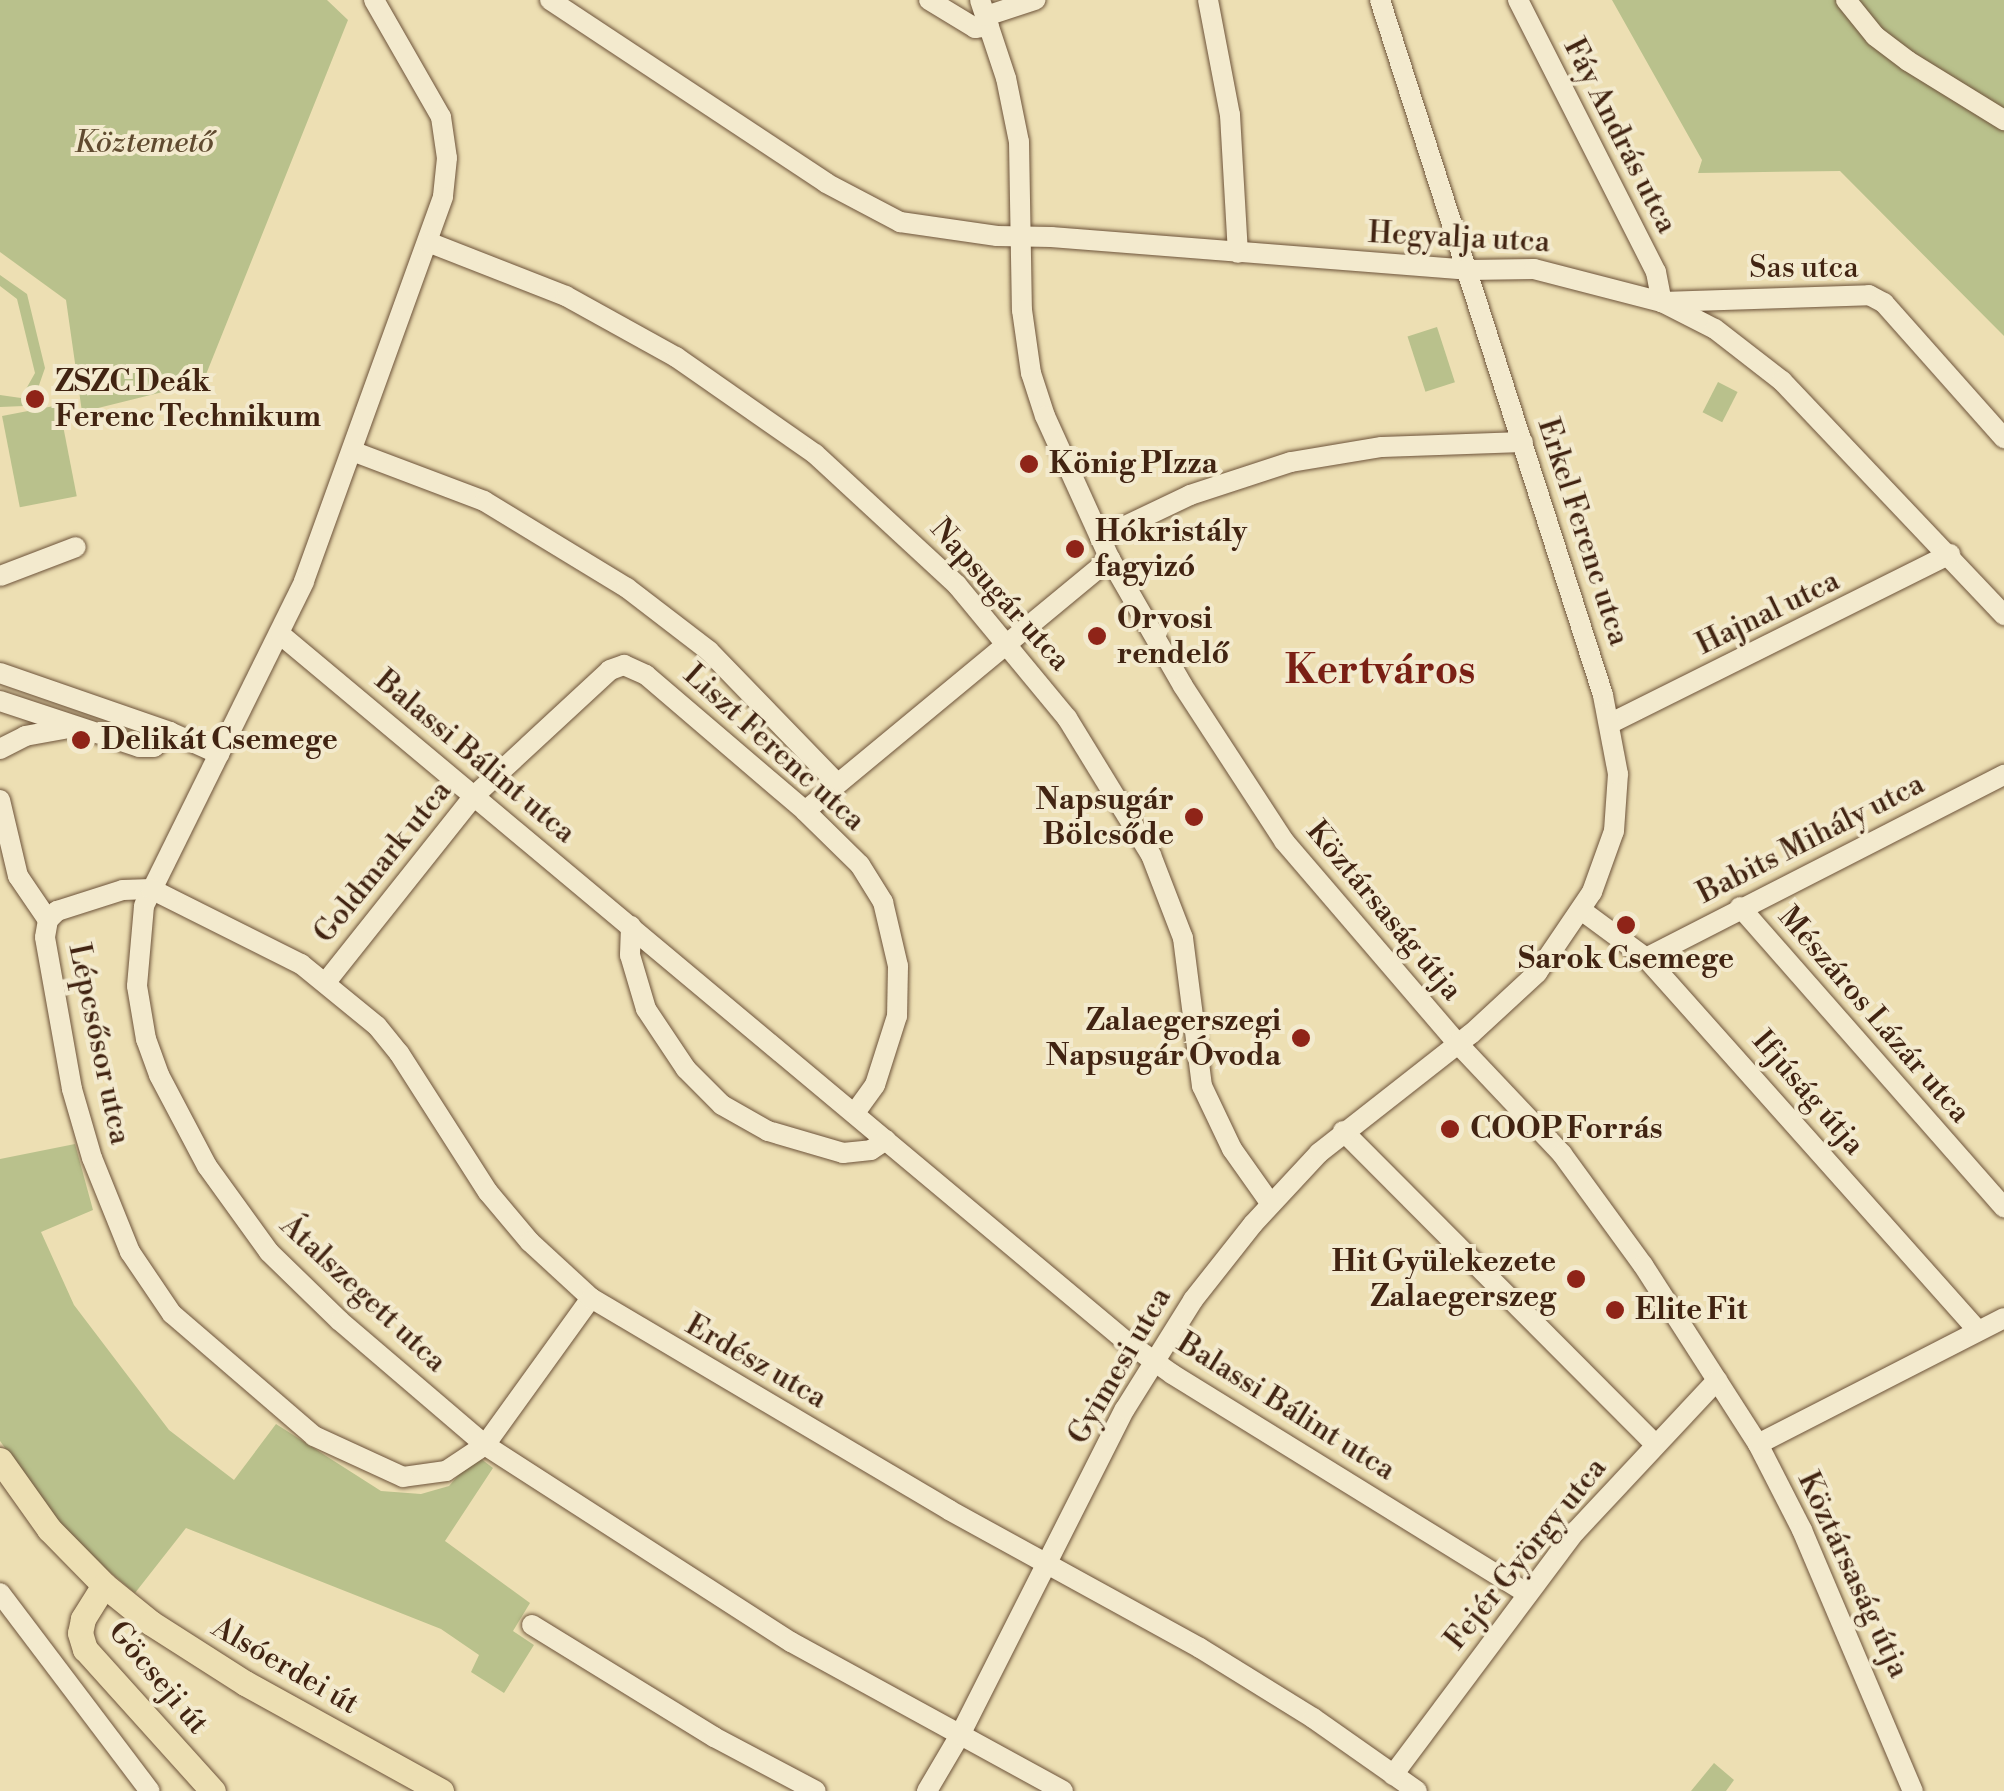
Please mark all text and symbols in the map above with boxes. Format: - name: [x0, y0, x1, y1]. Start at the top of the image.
- street label: Fáy András utca: [1555, 32, 1685, 240]
- park label: Köztemető: [74, 125, 214, 161]
- street label: Hegyalja utca: [1367, 215, 1551, 261]
- street label: Sas utca: [1749, 250, 1859, 286]
- place label: ZSZC Deák Ferenc Technikum: [55, 364, 321, 434]
- marker: ZSZC Deák Ferenc Technikum: [24, 388, 46, 410]
- street label: Erkel Ferenc utca: [1529, 414, 1637, 650]
- place label: König PIzza: [1049, 446, 1218, 482]
- marker: König PIzza: [1018, 453, 1040, 475]
- street label: Napsugár utca: [922, 512, 1078, 678]
- place label: Hókristály fagyizó: [1095, 514, 1247, 584]
- marker: Hókristály fagyizó: [1064, 538, 1086, 560]
- street label: Hajnal utca: [1691, 563, 1845, 663]
- place label: Orvosi rendelő: [1117, 601, 1229, 672]
- marker: Orvosi rendelő: [1086, 625, 1108, 647]
- district label: Kertváros: [1285, 647, 1475, 695]
- street label: Liszt Ferenc utca: [676, 657, 872, 839]
- street label: Balassi Bálint utca: [368, 663, 582, 851]
- place label: Delikát Csemege: [101, 722, 338, 758]
- marker: Delikát Csemege: [70, 729, 92, 751]
- street label: Babits Mihály utca: [1692, 766, 1930, 912]
- street label: Goldmark utca: [307, 774, 459, 950]
- place label: Napsugár Bölcsőde: [1035, 782, 1174, 852]
- marker: Napsugár Bölcsőde: [1183, 806, 1205, 828]
- street label: Köztársaság útja: [1298, 814, 1470, 1008]
- street label: Mészáros Lázár utca: [1770, 900, 1978, 1130]
- marker: Sarok Csemege: [1615, 914, 1637, 936]
- street label: Lépcsősor utca: [60, 940, 138, 1148]
- place label: Sarok Csemege: [1518, 941, 1734, 977]
- place label: Zalaegerszegi Napsugár Óvoda: [1046, 1003, 1281, 1074]
- street label: Ifjúság útja: [1744, 1023, 1872, 1163]
- marker: Zalaegerszegi Napsugár Óvoda: [1290, 1027, 1312, 1049]
- place label: COOP Forrás: [1470, 1111, 1663, 1147]
- marker: COOP Forrás: [1439, 1118, 1461, 1140]
- street label: Átalszegett utca: [273, 1208, 453, 1380]
- place label: Hit Gyülekezete Zalaegerszeg: [1332, 1244, 1556, 1314]
- marker: Hit Gyülekezete Zalaegerszeg: [1565, 1268, 1587, 1290]
- street label: Gyimesi utca: [1061, 1281, 1179, 1451]
- place label: Elite Fit: [1635, 1292, 1747, 1328]
- marker: Elite Fit: [1604, 1299, 1626, 1321]
- street label: Erdész utca: [679, 1307, 833, 1417]
- street label: Balassi Bálint utca: [1170, 1325, 1402, 1489]
- street label: Fejér György utca: [1438, 1451, 1614, 1657]
- street label: Köztársaság útja: [1790, 1466, 1916, 1684]
- street label: Alsóerdei út: [205, 1610, 365, 1722]
- street label: Göcseji út: [100, 1614, 216, 1742]

